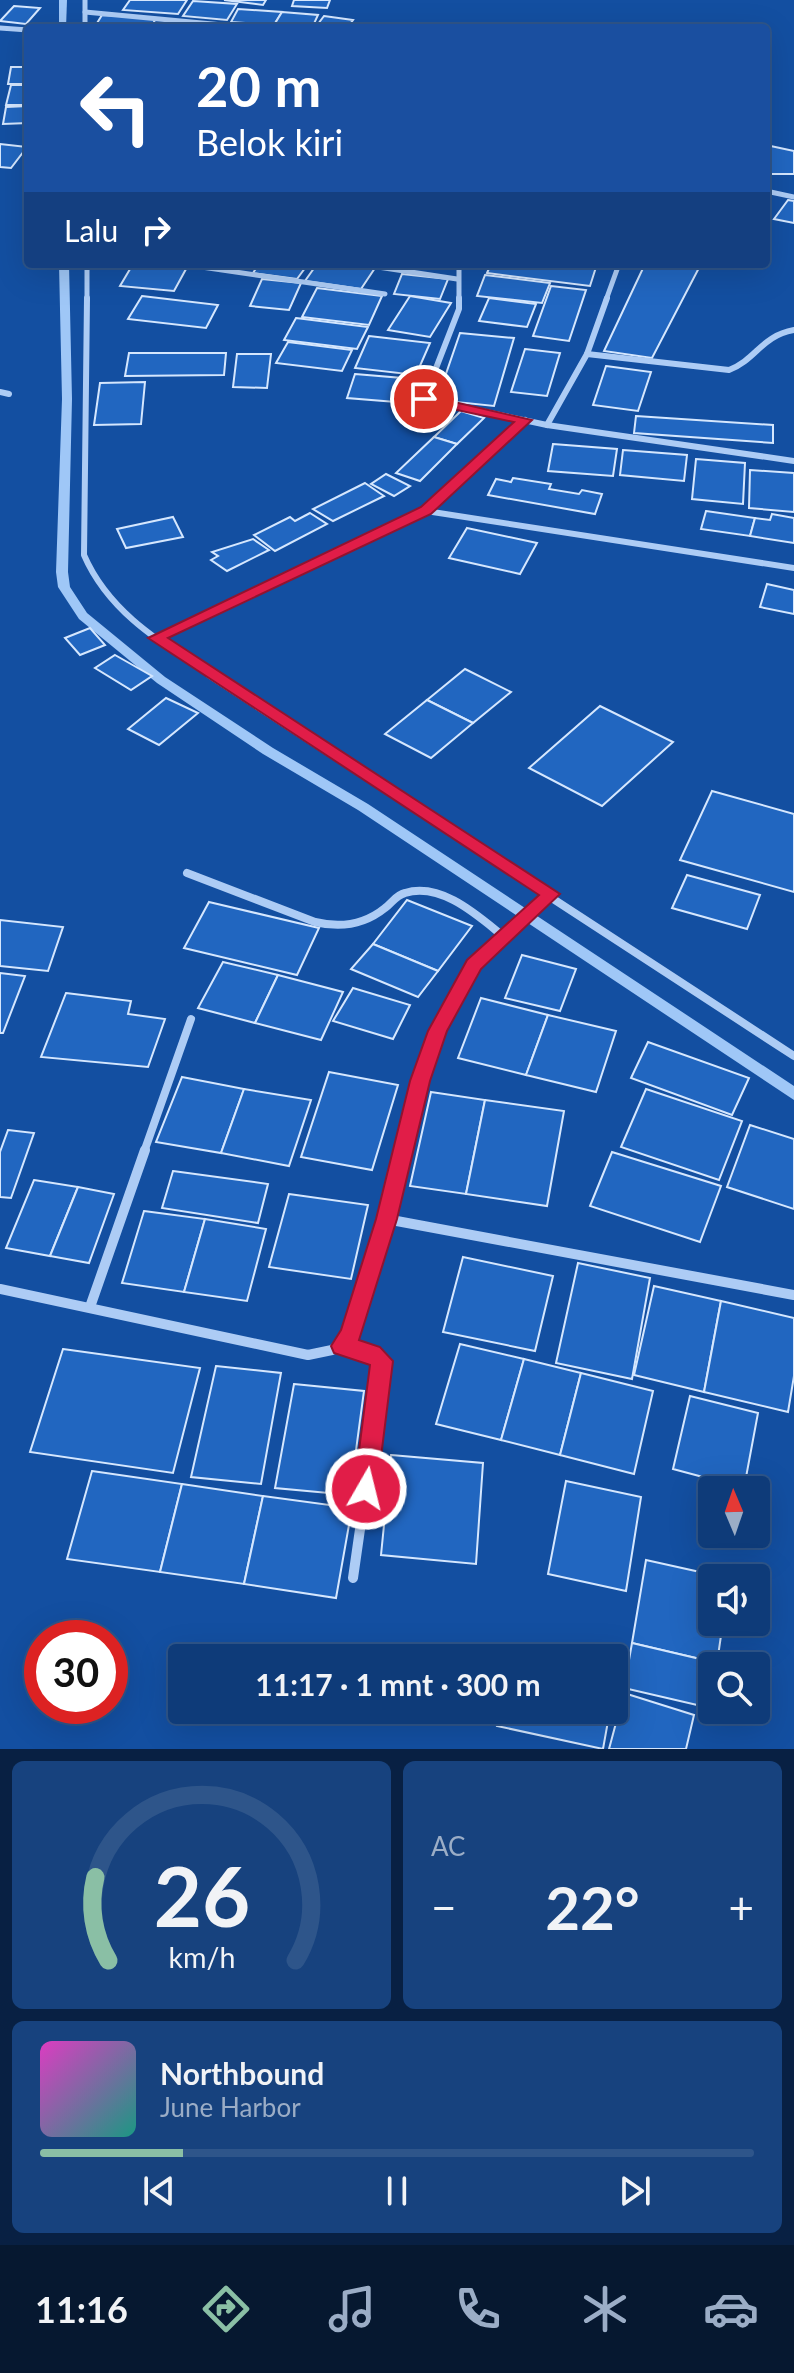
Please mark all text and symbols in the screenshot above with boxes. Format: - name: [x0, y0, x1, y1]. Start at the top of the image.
- text: 20 m: [196, 52, 321, 119]
- icon: left: [64, 56, 168, 160]
- text: Belok kiri: [196, 120, 343, 164]
- icon: right: [134, 208, 178, 252]
- text: Lalu: [64, 212, 118, 248]
- pin: [390, 365, 458, 433]
- icon: arrive: [402, 377, 446, 421]
- position arrow: [324, 1447, 408, 1531]
- north arrow: [698, 1476, 770, 1548]
- map controls: [698, 1476, 770, 1724]
- button: sound: [698, 1564, 770, 1636]
- speed limit sign: 30: [24, 1620, 128, 1724]
- button: search: [698, 1652, 770, 1724]
- text: 11:17 · 1 mnt · 300 m: [255, 1666, 541, 1702]
- text: AC: [431, 1830, 466, 1862]
- text: 26: [153, 1845, 250, 1945]
- text: 22°: [545, 1871, 640, 1943]
- text: −: [431, 1881, 457, 1933]
- text: +: [728, 1881, 754, 1933]
- text: km/h: [168, 1940, 235, 1974]
- text: Northbound: [160, 2055, 324, 2091]
- text: June Harbor: [160, 2091, 301, 2123]
- icon: previous: [137, 2169, 181, 2213]
- icon: pause: [375, 2169, 419, 2213]
- icon: next: [613, 2169, 657, 2213]
- icon: directions: [198, 2281, 254, 2337]
- icon: music: [324, 2281, 380, 2337]
- icon: phone: [450, 2281, 506, 2337]
- icon: climate: [577, 2281, 633, 2337]
- icon: car: [703, 2281, 759, 2337]
- text: 11:16: [35, 2287, 128, 2331]

